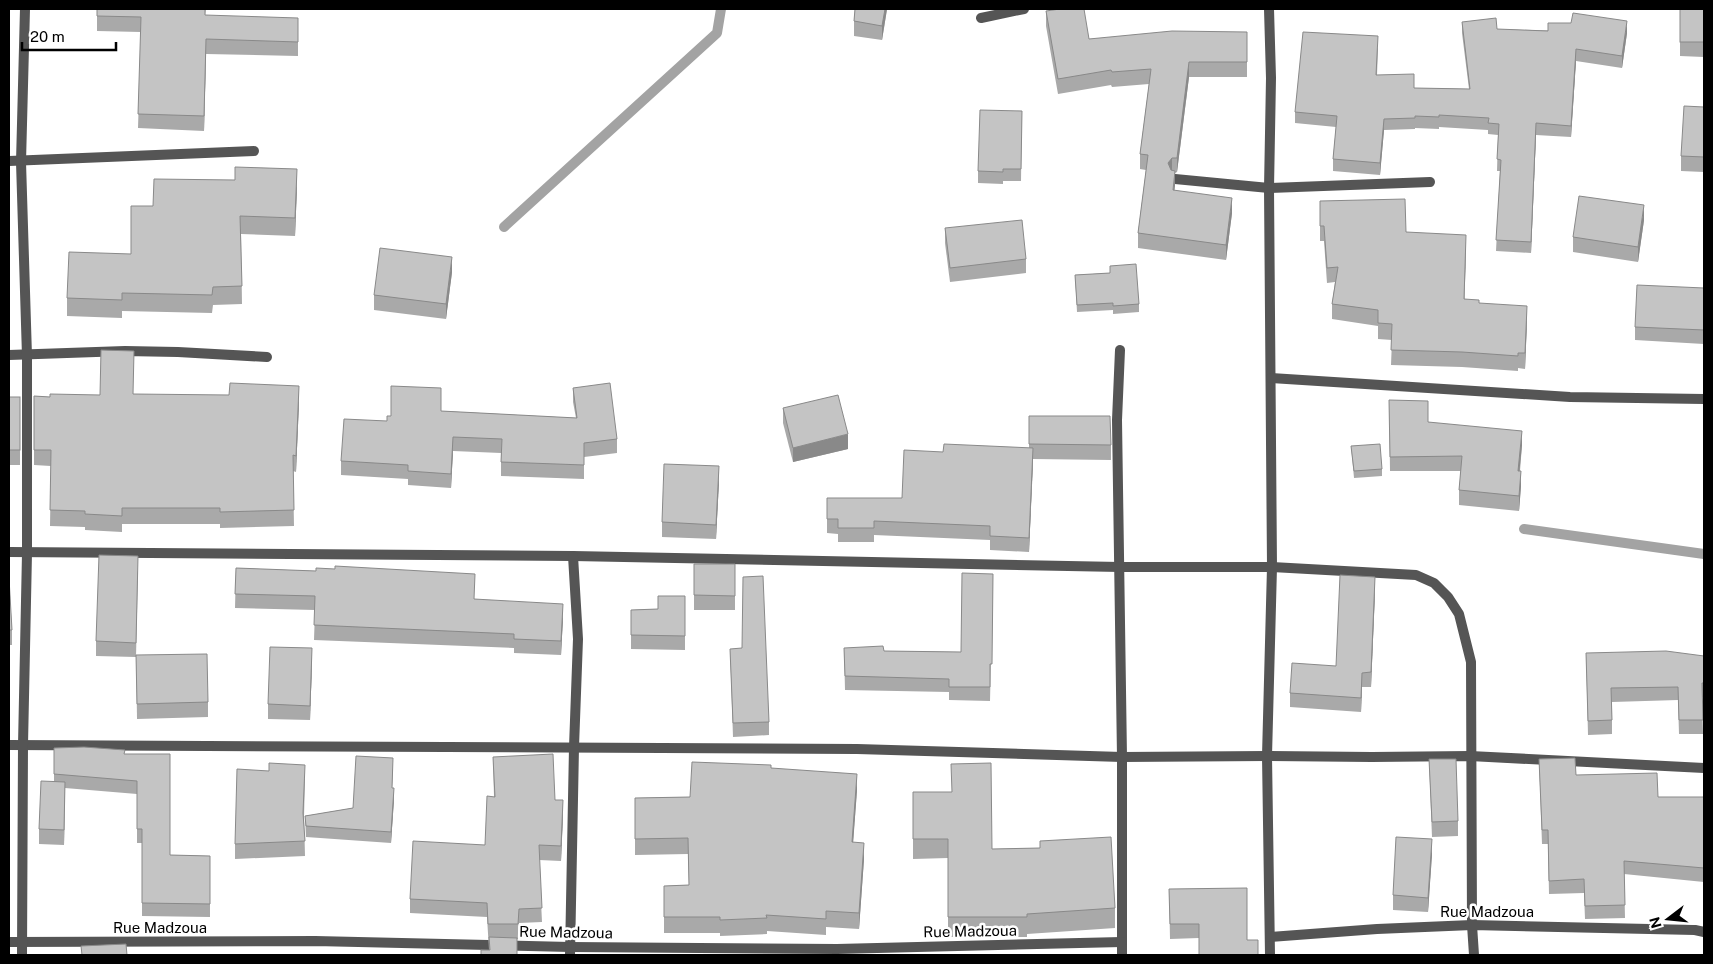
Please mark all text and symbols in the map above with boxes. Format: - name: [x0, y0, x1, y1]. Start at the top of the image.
- scale bar: [22, 20, 116, 52]
- text: 20 m: [30, 28, 65, 45]
- north arrow: [1643, 894, 1693, 944]
- street label: Rue Madzoua: [1440, 903, 1534, 920]
- text: N: [1646, 915, 1665, 930]
- street label: Rue Madzoua: [113, 919, 207, 936]
- street label: Rue Madzoua: [923, 922, 1017, 940]
- street label: Rue Madzoua: [519, 923, 613, 941]

